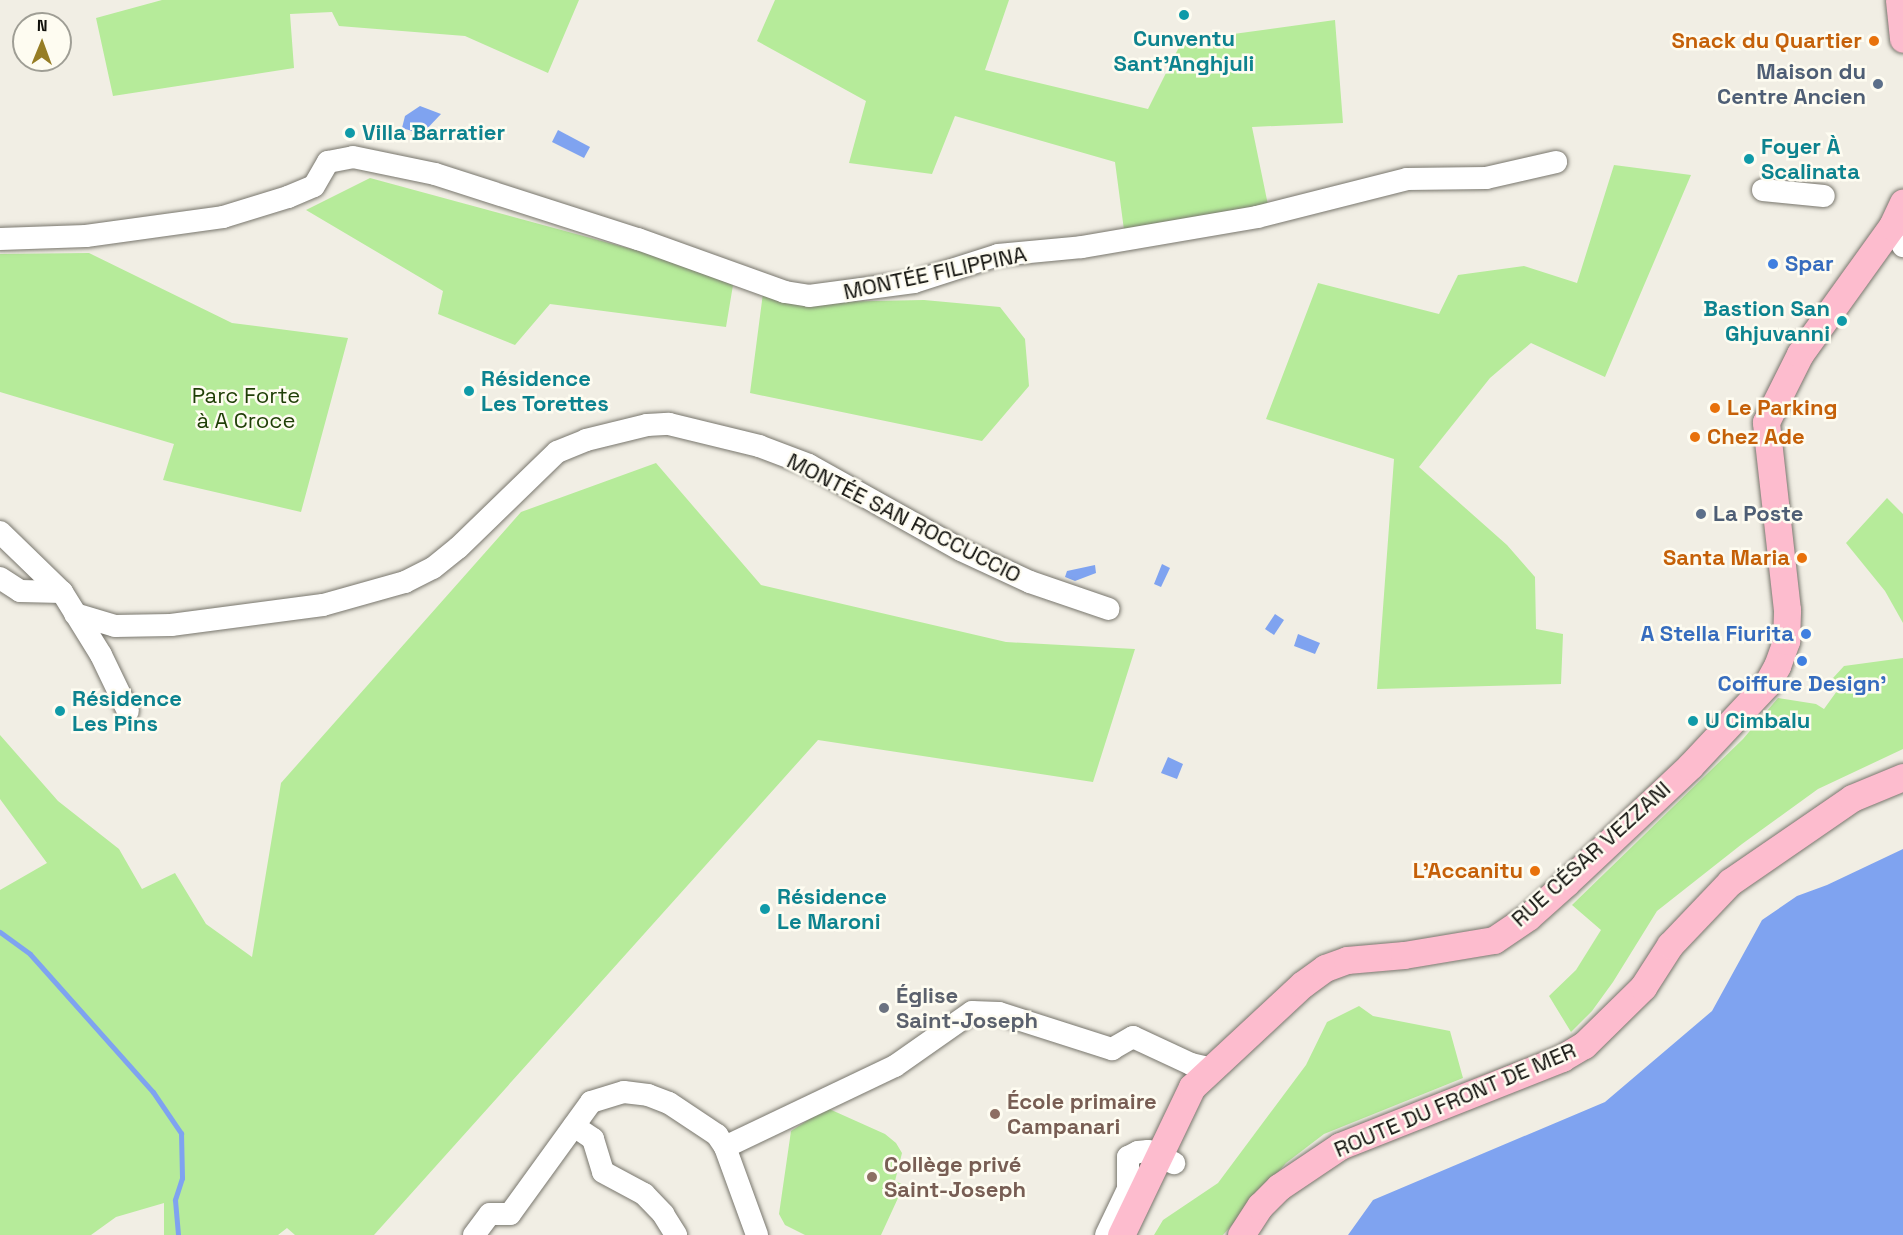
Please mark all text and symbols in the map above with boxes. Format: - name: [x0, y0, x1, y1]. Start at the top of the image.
- marker: Cunventu Sant'Anghjuli: [1177, 8, 1191, 22]
- north arrow: [12, 12, 72, 72]
- text: N: [37, 15, 48, 36]
- place label: Cunventu Sant'Anghjuli: [1114, 25, 1254, 76]
- place label: Snack du Quartier: [1671, 28, 1862, 54]
- marker: Snack du Quartier: [1867, 34, 1881, 48]
- place label: Maison du Centre Ancien: [1717, 58, 1866, 110]
- marker: Maison du Centre Ancien: [1871, 77, 1885, 91]
- place label: Villa Barratier: [362, 120, 505, 146]
- marker: Villa Barratier: [343, 126, 357, 140]
- place label: Foyer À Scalinata: [1761, 133, 1860, 184]
- marker: Foyer À Scalinata: [1742, 152, 1756, 166]
- street label: MONTÉE FILIPPINA: [841, 241, 1029, 305]
- place label: Spar: [1785, 251, 1834, 277]
- marker: Spar: [1766, 257, 1780, 271]
- place label: Bastion San Ghjuvanni: [1703, 295, 1830, 346]
- marker: Bastion San Ghjuvanni: [1835, 314, 1849, 328]
- place label: Résidence Les Torettes: [481, 365, 610, 416]
- park label: Parc Forte à A Croce: [192, 382, 300, 434]
- marker: Résidence Les Torettes: [462, 384, 476, 398]
- place label: Le Parking: [1727, 395, 1838, 421]
- marker: Le Parking: [1708, 401, 1722, 415]
- place label: Chez Ade: [1707, 424, 1805, 450]
- marker: Chez Ade: [1688, 430, 1702, 444]
- street label: MONTÉE SAN ROCCUCCIO: [783, 447, 1025, 589]
- place label: La Poste: [1713, 501, 1803, 527]
- marker: La Poste: [1694, 507, 1708, 521]
- place label: Santa Maria: [1663, 545, 1790, 571]
- marker: Santa Maria: [1795, 551, 1809, 565]
- place label: A Stella Fiurita: [1640, 621, 1794, 647]
- marker: A Stella Fiurita: [1799, 627, 1813, 641]
- marker: Coiffure Design': [1795, 654, 1809, 668]
- place label: Coiffure Design': [1718, 671, 1886, 697]
- place label: Résidence Les Pins: [72, 685, 182, 736]
- marker: Résidence Les Pins: [53, 704, 67, 718]
- place label: U Cimbalu: [1705, 708, 1810, 734]
- marker: U Cimbalu: [1686, 714, 1700, 728]
- street label: RUE CÉSAR VEZZANI: [1506, 776, 1676, 932]
- place label: L'Accanitu: [1413, 858, 1523, 884]
- marker: L'Accanitu: [1528, 864, 1542, 878]
- place label: Résidence Le Maroni: [777, 883, 887, 934]
- marker: Résidence Le Maroni: [758, 902, 772, 916]
- place label: Église Saint-Joseph: [896, 982, 1038, 1034]
- marker: Église Saint-Joseph: [877, 1001, 891, 1015]
- street label: ROUTE DU FRONT DE MER: [1330, 1037, 1580, 1163]
- place label: École primaire Campanari: [1007, 1088, 1157, 1140]
- marker: École primaire Campanari: [988, 1107, 1002, 1121]
- place label: Collège privé Saint-Joseph: [884, 1151, 1026, 1202]
- marker: Collège privé Saint-Joseph: [865, 1170, 879, 1184]

